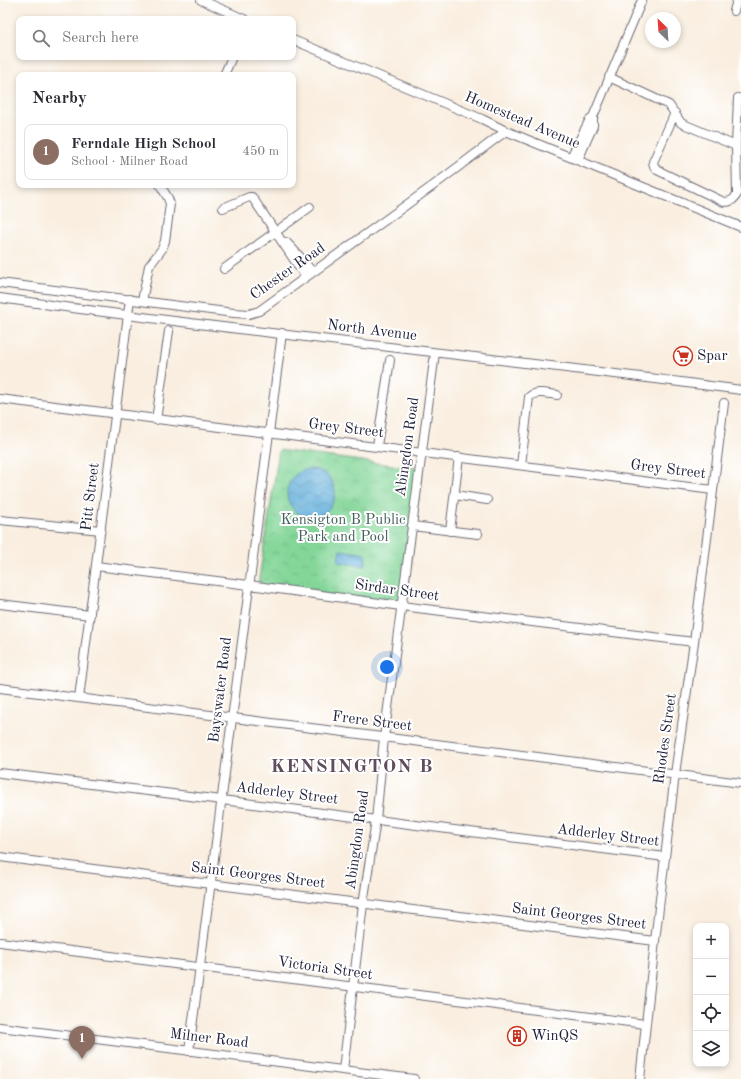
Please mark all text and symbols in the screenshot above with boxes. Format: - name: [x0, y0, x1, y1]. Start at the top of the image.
- north arrow: [645, 12, 681, 48]
- search box: [16, 16, 296, 60]
- icon: search: [30, 27, 52, 49]
- text: Search here: [62, 31, 139, 46]
- text: Nearby: [32, 90, 87, 107]
- street label: Homestead Avenue: [462, 90, 582, 152]
- text: Ferndale High School: [71, 137, 216, 152]
- text: 1: [42, 145, 50, 158]
- text: 450 m: [242, 145, 279, 158]
- text: School · Milner Road: [71, 155, 188, 168]
- street label: Chester Road: [248, 241, 328, 303]
- street label: North Avenue: [326, 318, 418, 344]
- supermarket icon: Spar: [672, 345, 694, 367]
- place label: Spar: [697, 349, 728, 364]
- street label: Abingdon Road: [394, 396, 422, 498]
- street label: Grey Street: [307, 417, 385, 441]
- street label: Grey Street: [629, 458, 707, 482]
- street label: Pitt Street: [79, 462, 103, 532]
- park label: Kensigton B Public Park and Pool: [280, 513, 406, 545]
- street label: Sirdar Street: [354, 578, 440, 604]
- street label: Bayswater Road: [207, 636, 235, 744]
- your location: [377, 657, 397, 677]
- street label: Rhodes Street: [652, 693, 680, 785]
- street label: Frere Street: [331, 710, 413, 734]
- district label: KENSINGTON B: [270, 758, 434, 777]
- street label: Adderley Street: [235, 780, 339, 808]
- street label: Abingdon Road: [344, 789, 372, 891]
- street label: Adderley Street: [556, 822, 660, 850]
- street label: Saint Georges Street: [190, 860, 326, 892]
- street label: Saint Georges Street: [511, 901, 647, 933]
- map controls: [693, 923, 729, 1067]
- button: +: [693, 923, 729, 959]
- street label: Victoria Street: [277, 955, 373, 983]
- button: −: [693, 959, 729, 995]
- button: locate: [693, 995, 729, 1031]
- building icon: WinQS: [506, 1025, 528, 1047]
- pin: 1: [69, 1026, 95, 1059]
- street label: Milner Road: [169, 1027, 250, 1051]
- place label: WinQS: [531, 1029, 578, 1044]
- button: layers: [693, 1031, 729, 1067]

